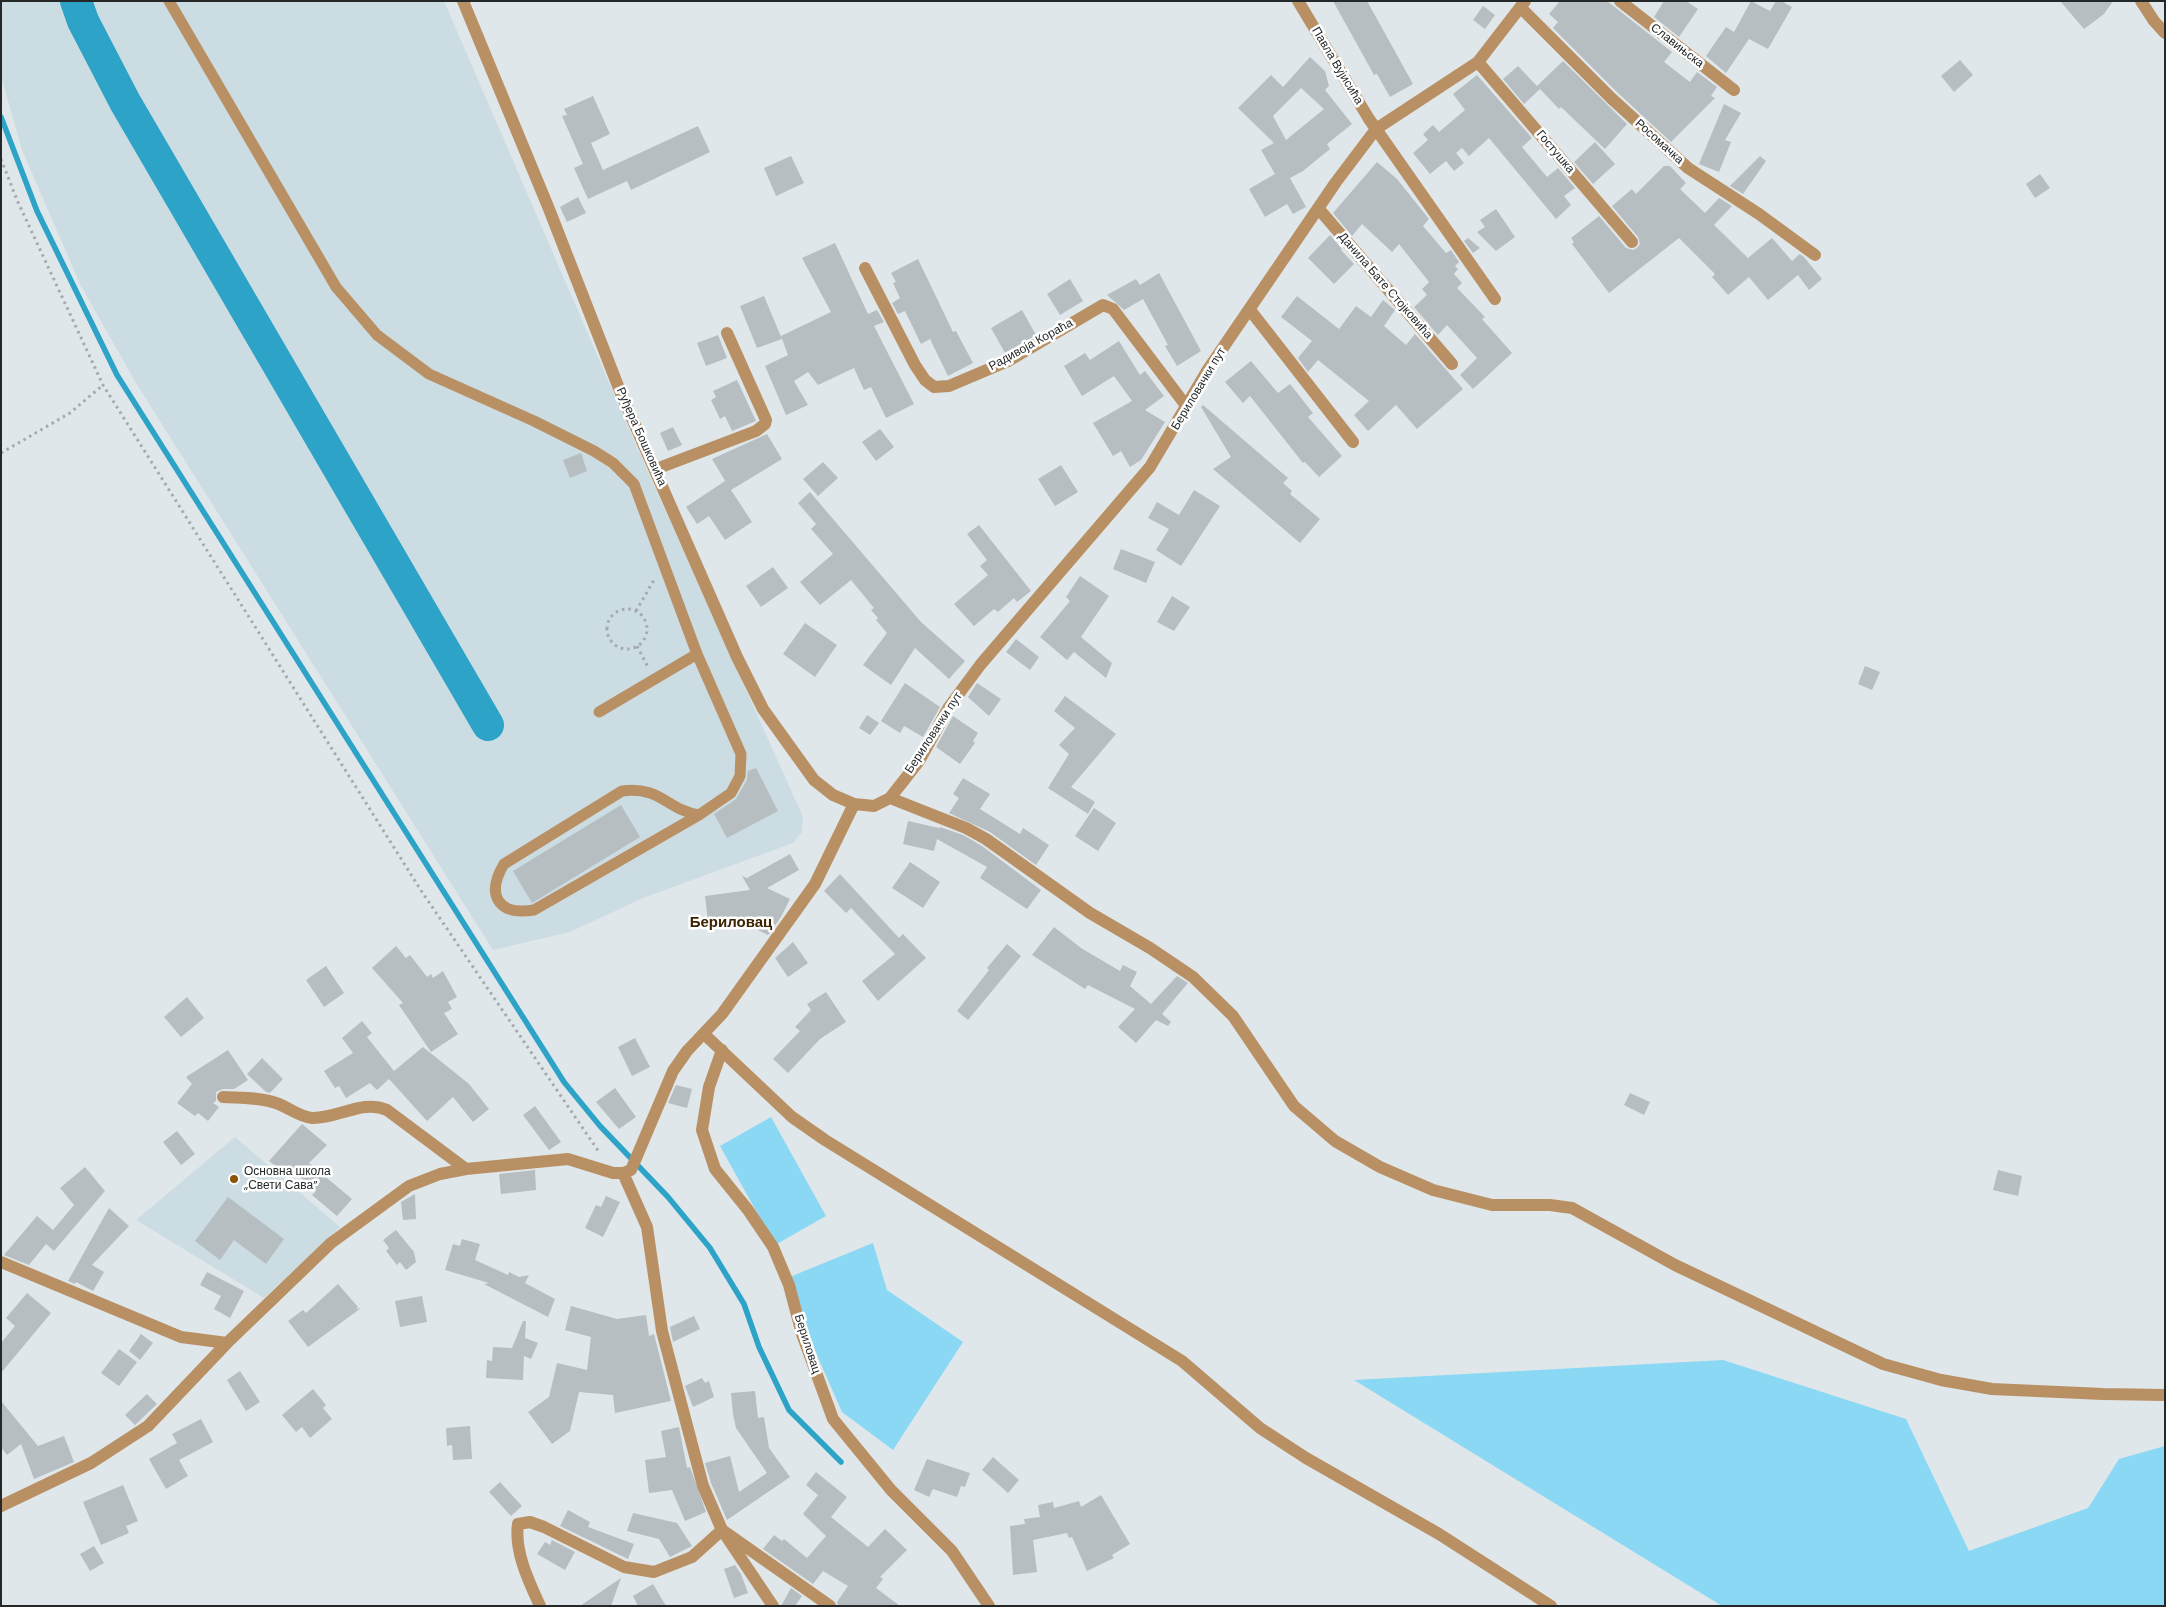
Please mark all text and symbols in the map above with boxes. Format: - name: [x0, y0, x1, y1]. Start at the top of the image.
- street label: Славињска: [1648, 21, 1706, 71]
- street label: Павла Вујисића: [1308, 25, 1366, 107]
- street label: Росомачка: [1632, 117, 1686, 167]
- street label: Гостушка: [1533, 128, 1577, 176]
- street label: Данила Бате Стојковића: [1335, 230, 1435, 342]
- street label: Радивоја Кораћа: [986, 316, 1076, 374]
- street label: Бериловачки пут: [1169, 345, 1229, 433]
- street label: Руђера Бошковића: [613, 385, 669, 489]
- street label: Бериловачки пут: [902, 690, 966, 776]
- district label: Бериловац: [690, 914, 772, 932]
- place label: Основна школа „Свети Сава”: [244, 1165, 331, 1193]
- marker: Основна школа „Свети Сава”: [228, 1173, 240, 1185]
- street label: Бериловац: [791, 1313, 823, 1375]

